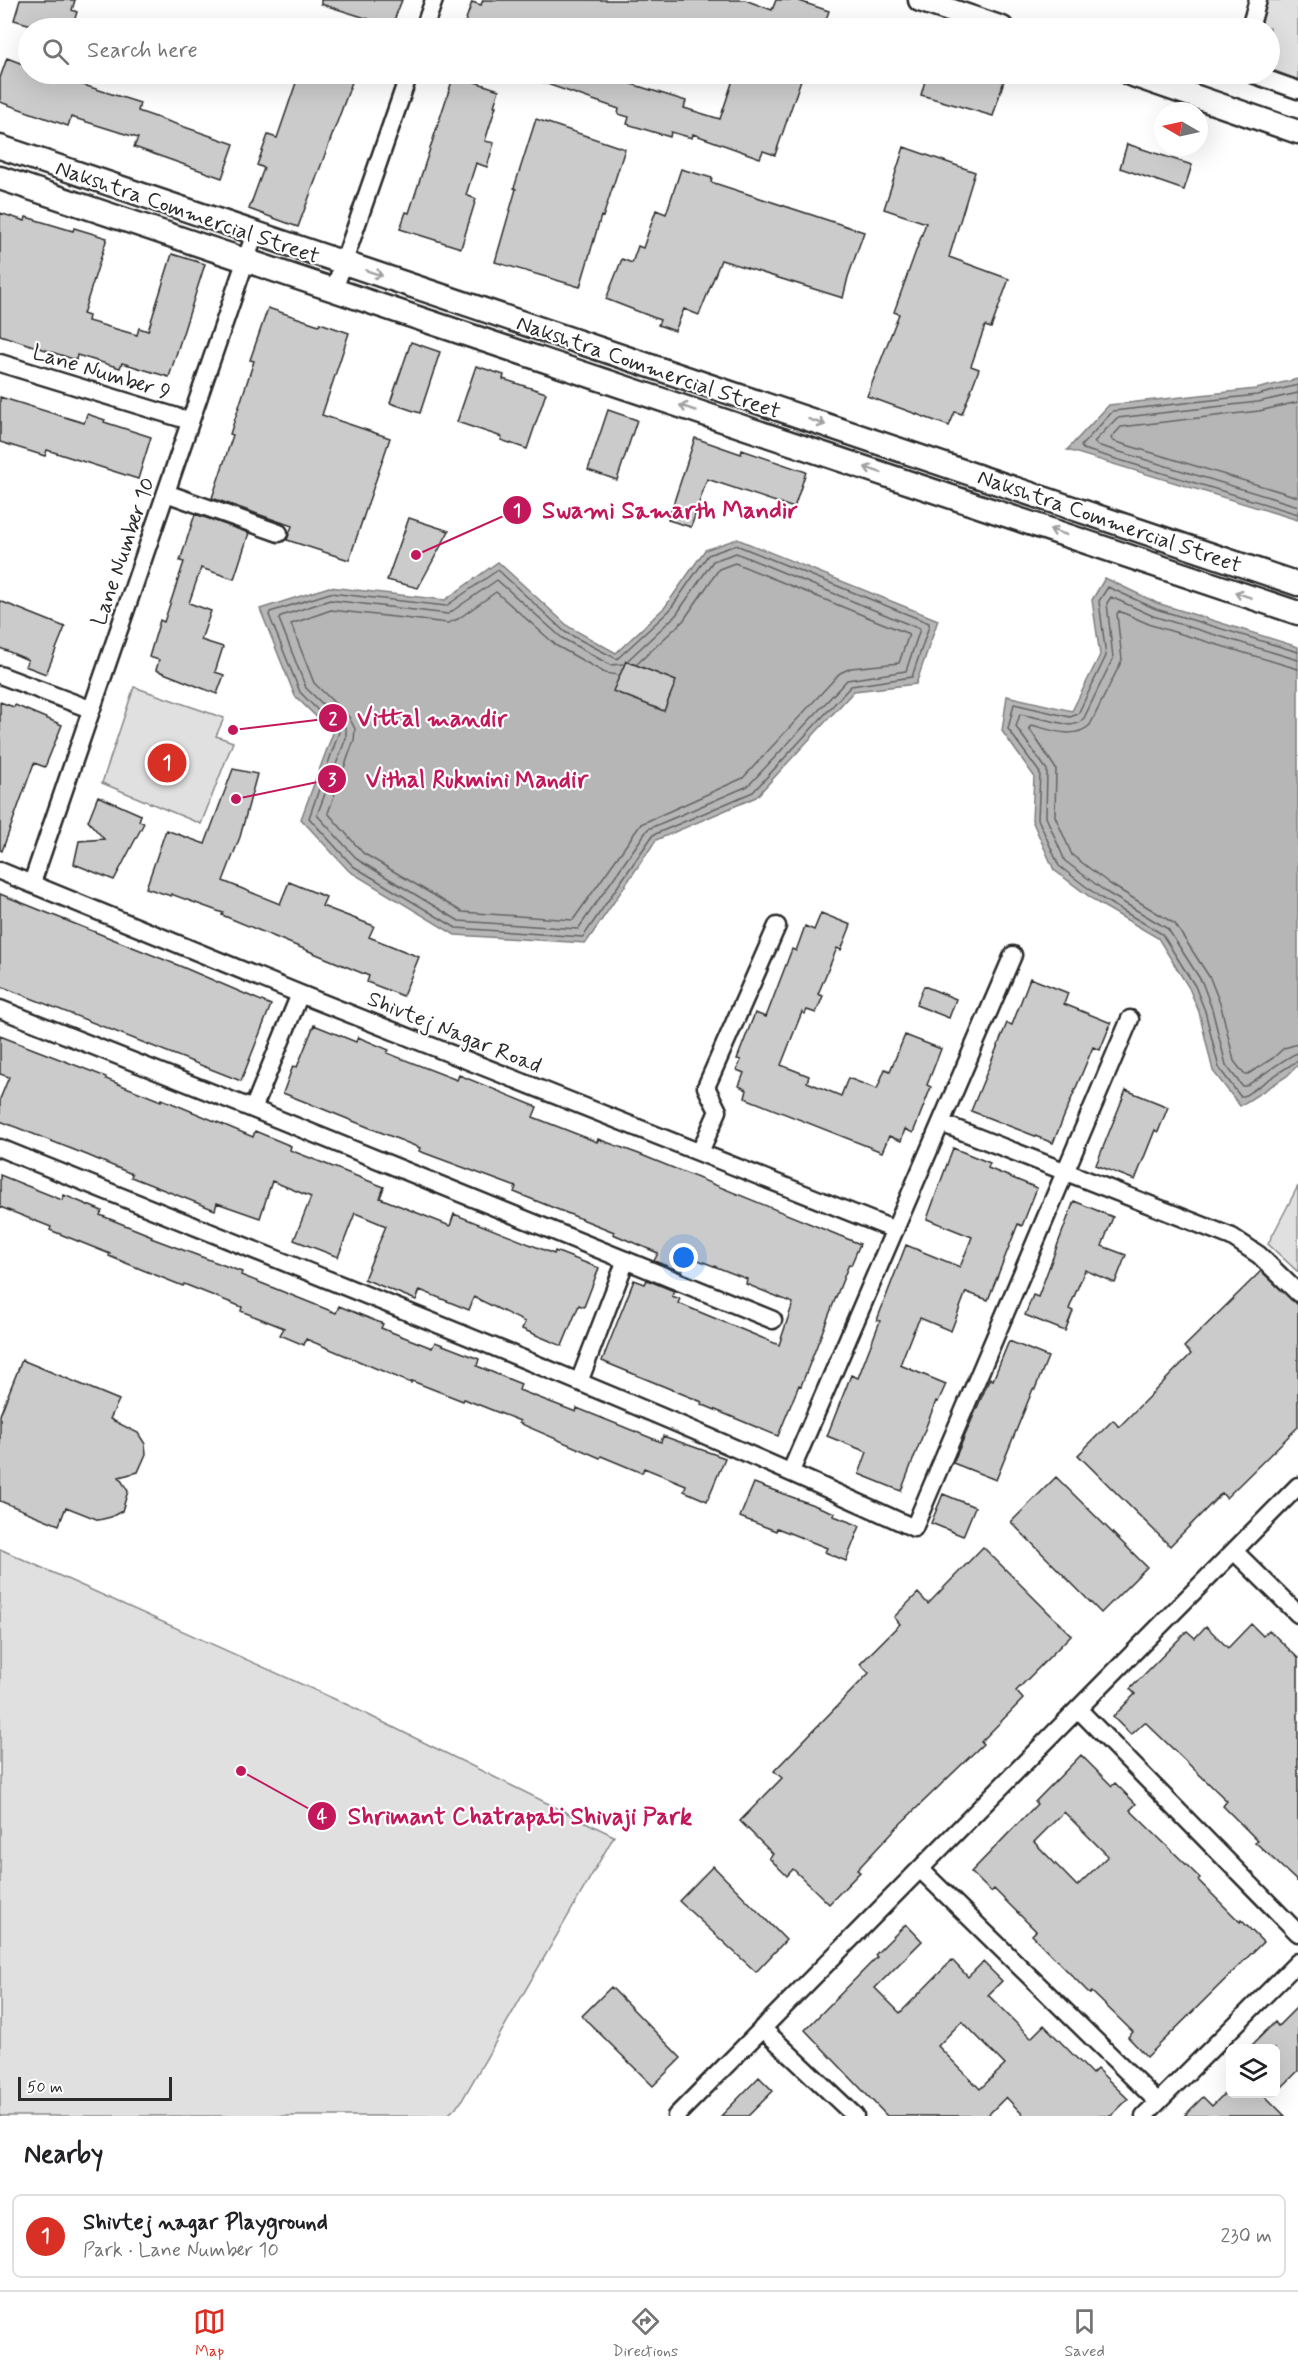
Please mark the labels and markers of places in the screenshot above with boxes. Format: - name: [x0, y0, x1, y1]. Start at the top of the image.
- callout: Swami Samarth Mandir: [502, 489, 809, 531]
- callout: Vittal mandir: [318, 697, 515, 739]
- pin: 1: [148, 740, 186, 786]
- callout: Vithal Rukmini Mandir: [317, 758, 606, 800]
- callout: Shrimant Chatrapati Shivaji Park: [307, 1795, 703, 1837]

